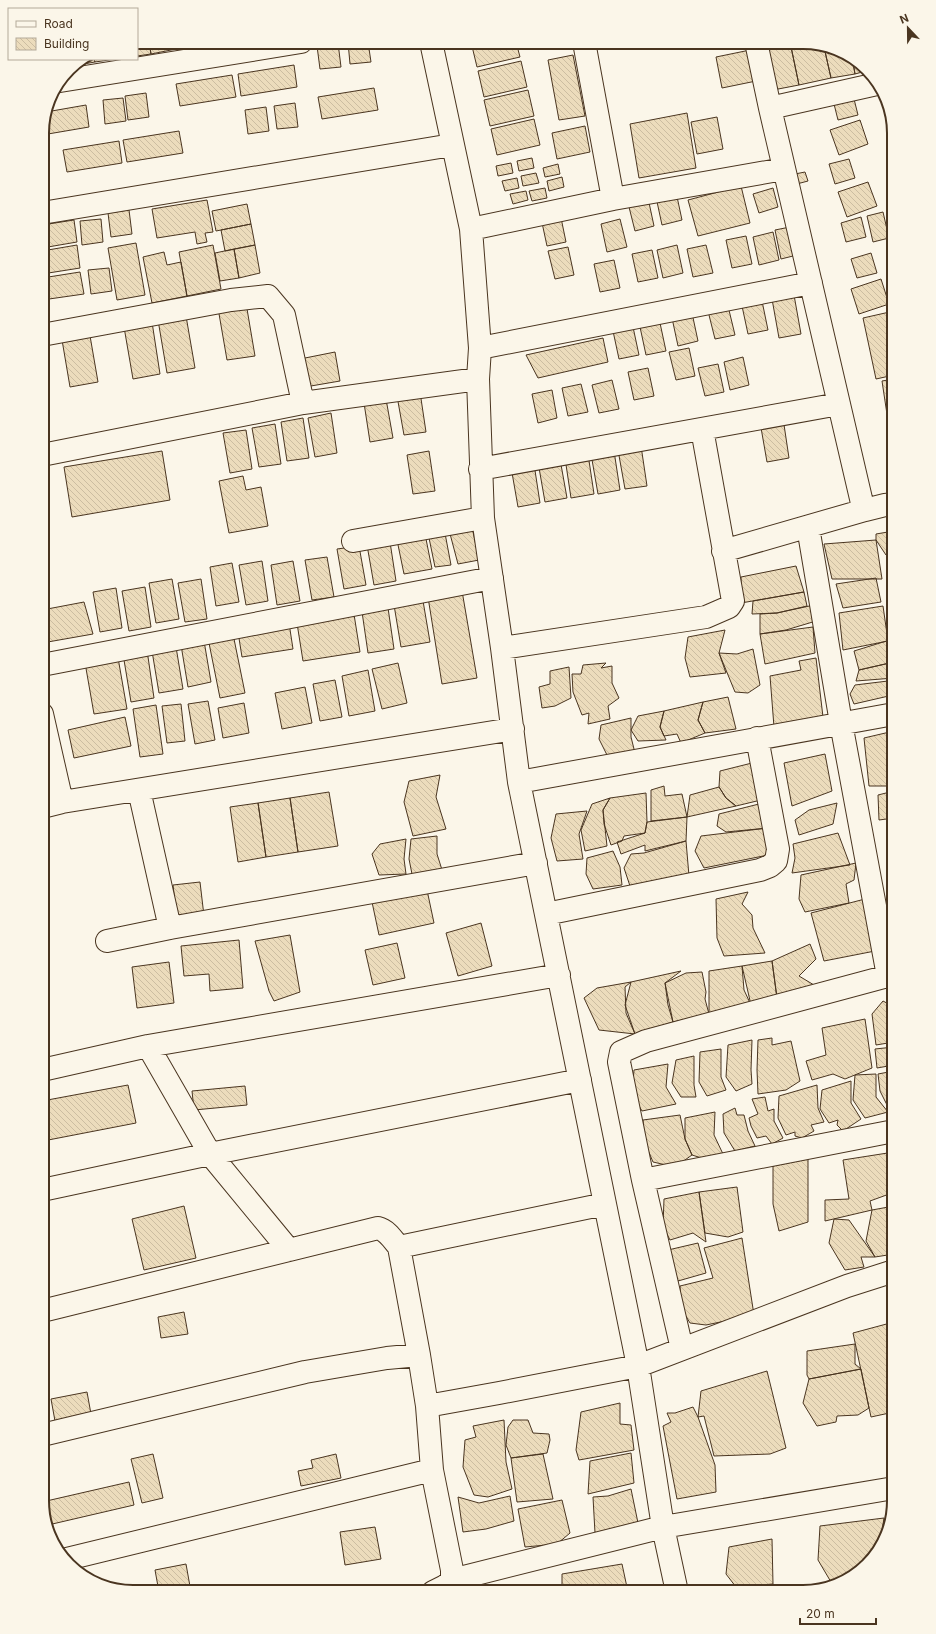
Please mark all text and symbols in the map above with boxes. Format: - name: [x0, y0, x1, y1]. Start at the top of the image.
- legend: [8, 8, 138, 60]
- north arrow: [888, 8, 928, 48]
- text: N: [898, 11, 911, 27]
- text: Road: [44, 16, 73, 31]
- text: Building: [44, 36, 89, 51]
- scale bar: [800, 1600, 876, 1626]
- text: 20 m: [806, 1606, 835, 1621]

